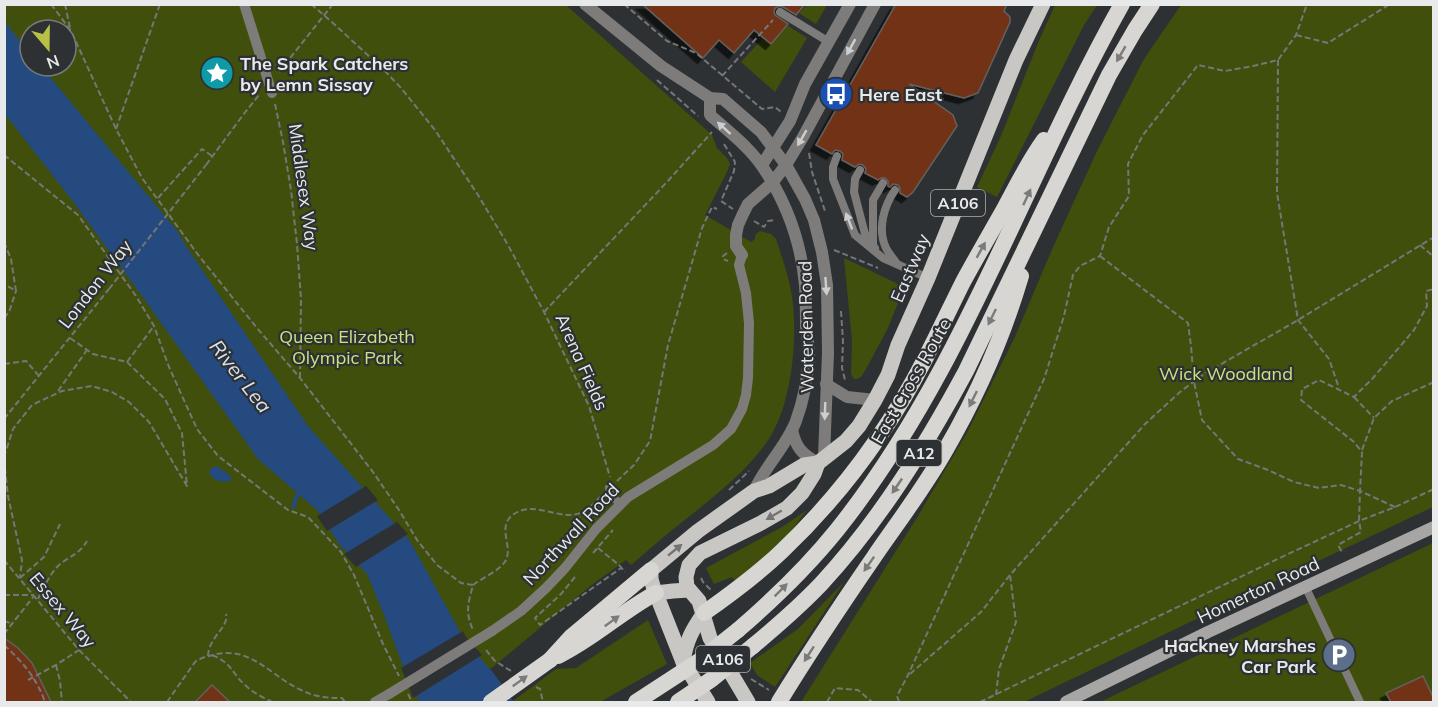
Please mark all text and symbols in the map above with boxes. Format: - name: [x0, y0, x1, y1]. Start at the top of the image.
- north arrow: [18, 18, 78, 78]
- one-way arrow: [846, 39, 856, 56]
- one-way arrow: [1116, 46, 1126, 63]
- text: N: [44, 51, 62, 74]
- place label: The Spark Catchers by Lemn Sissay: [240, 52, 408, 96]
- place icon: The Spark Catchers by Lemn Sissay: [199, 55, 235, 91]
- bus stop icon: Here East: [818, 76, 854, 112]
- place label: Here East: [859, 83, 942, 106]
- street label: Middlesex Way: [284, 122, 324, 252]
- one-way arrow: [717, 122, 732, 135]
- one-way arrow: [797, 130, 807, 147]
- one-way arrow: [1022, 189, 1031, 206]
- road number: A106: [931, 190, 985, 216]
- one-way arrow: [844, 212, 854, 230]
- street label: Eastway: [885, 230, 935, 306]
- street label: London Way: [53, 235, 137, 333]
- one-way arrow: [976, 241, 986, 258]
- street label: Waterden Road: [793, 261, 819, 393]
- one-way arrow: [821, 277, 831, 296]
- one-way arrow: [988, 308, 997, 325]
- street label: Arena Fields: [550, 310, 614, 414]
- street label: East Cross Route: [866, 314, 956, 448]
- park label: Queen Elizabeth Olympic Park: [279, 325, 415, 369]
- water label: River Lea: [205, 334, 277, 418]
- park label: Wick Woodland: [1159, 362, 1293, 385]
- one-way arrow: [968, 390, 977, 407]
- one-way arrow: [820, 401, 830, 420]
- road number: A12: [896, 440, 942, 466]
- street label: Northwall Road: [518, 478, 624, 590]
- one-way arrow: [891, 478, 903, 494]
- one-way arrow: [766, 510, 782, 521]
- one-way arrow: [667, 544, 683, 557]
- street label: Homerton Road: [1193, 552, 1323, 628]
- one-way arrow: [864, 556, 875, 572]
- street label: Essex Way: [25, 568, 102, 653]
- one-way arrow: [774, 584, 788, 598]
- one-way arrow: [604, 616, 619, 628]
- place label: Hackney Marshes Car Park: [1164, 634, 1317, 678]
- parking icon: Hackney Marshes Car Park: [1321, 637, 1357, 673]
- road number: A106: [696, 646, 750, 672]
- one-way arrow: [804, 646, 815, 662]
- one-way arrow: [513, 676, 528, 688]

